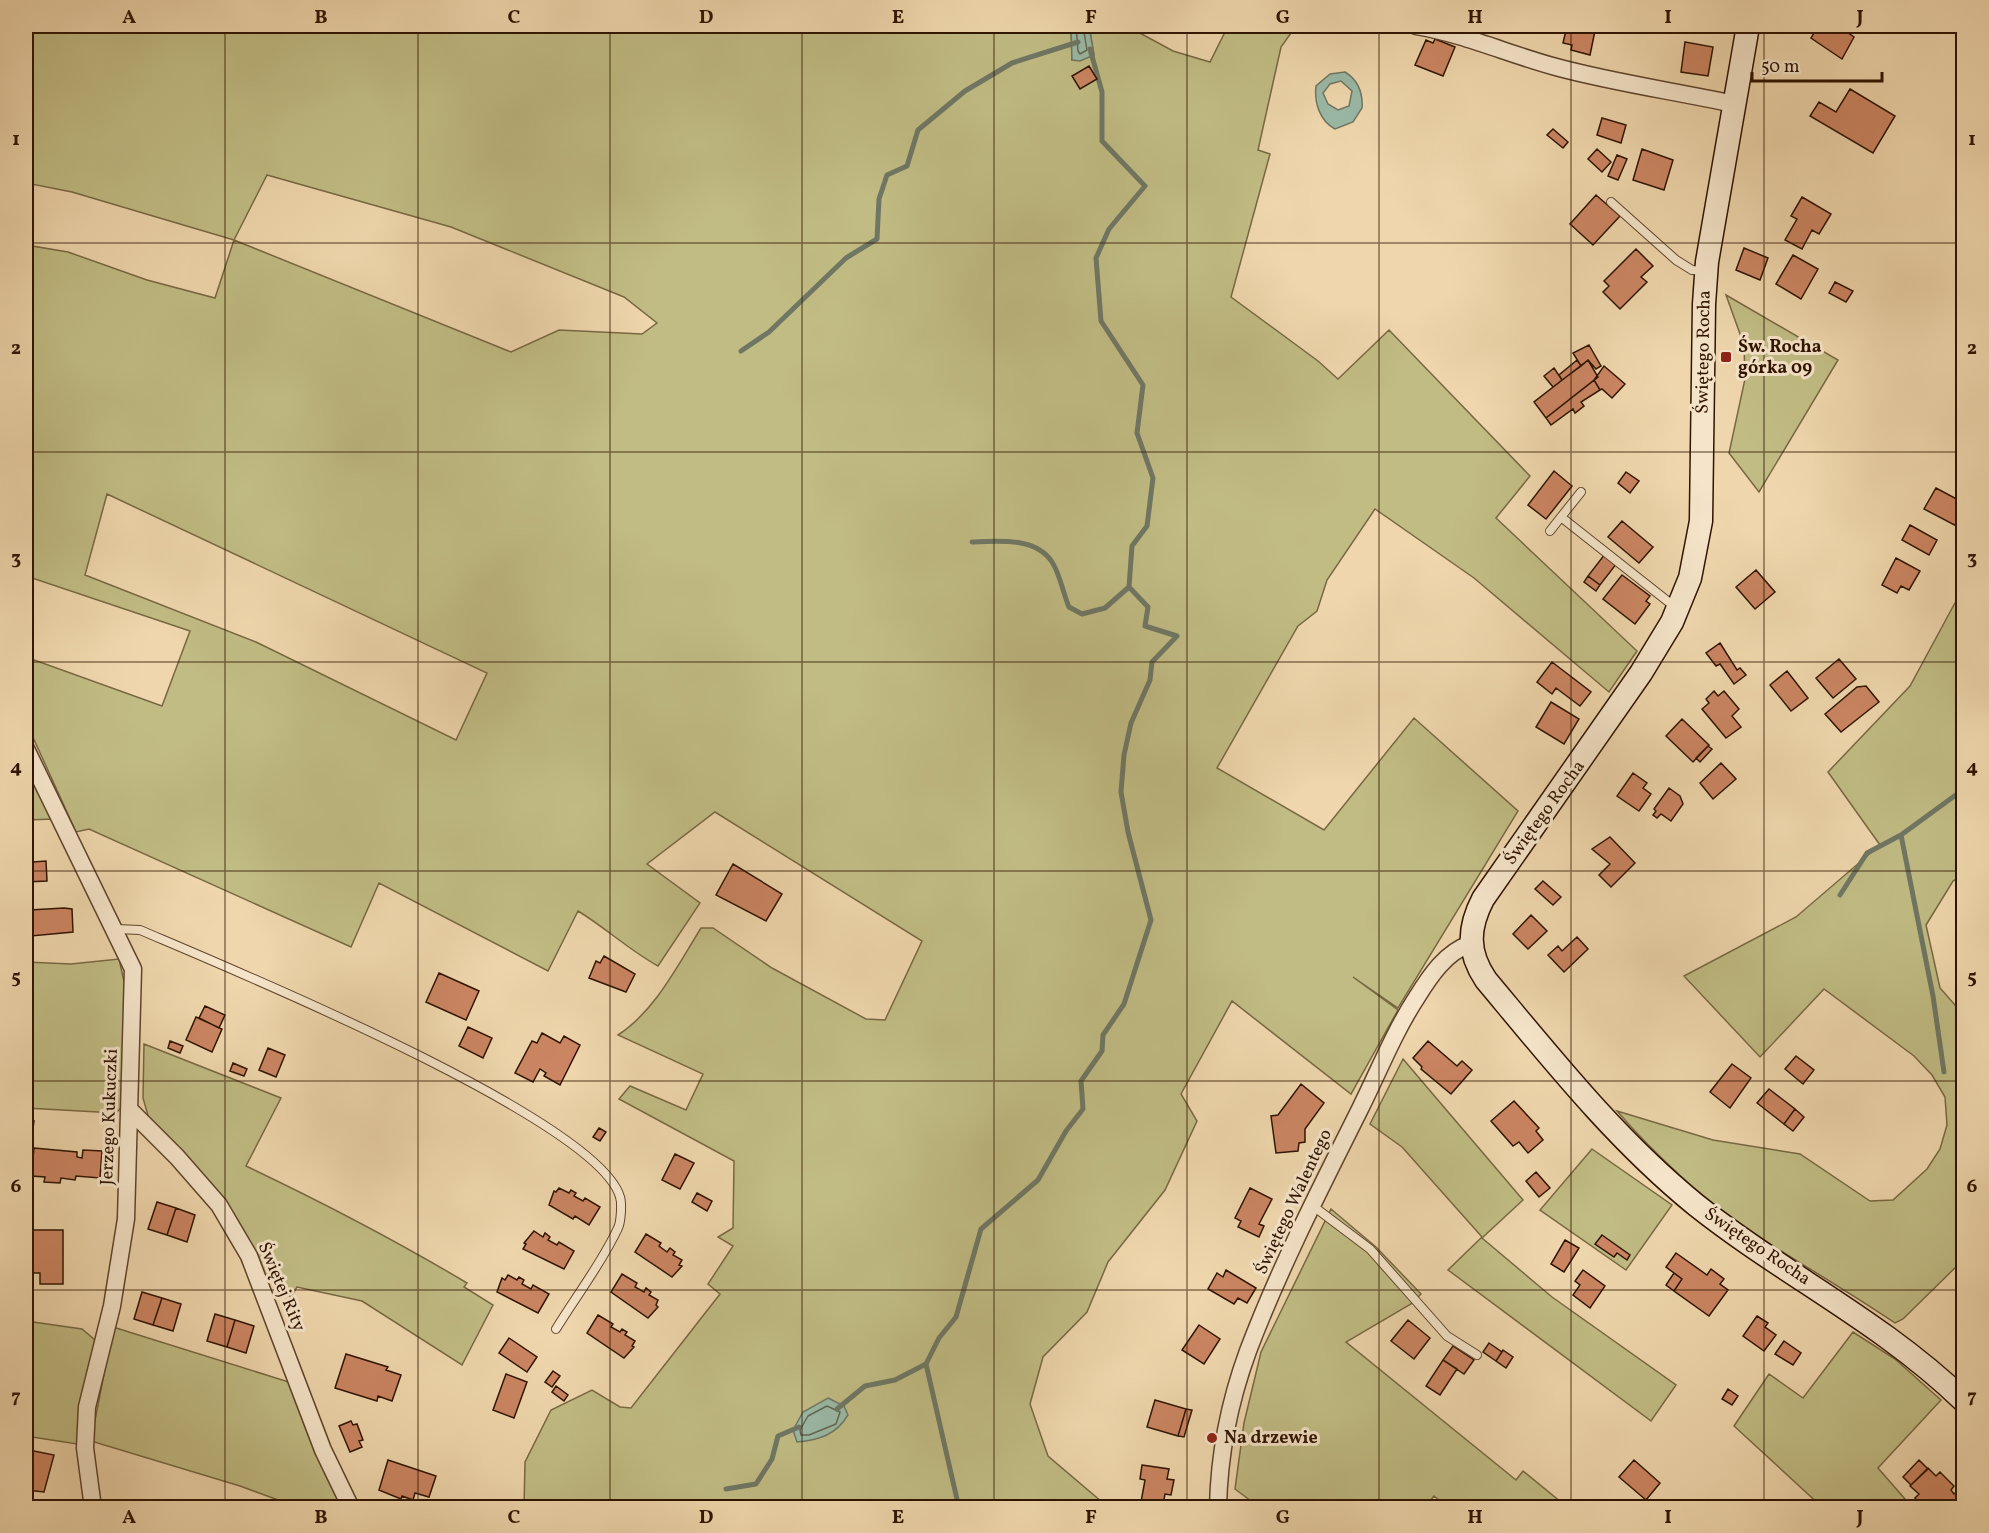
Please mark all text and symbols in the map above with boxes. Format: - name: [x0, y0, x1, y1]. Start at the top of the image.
- text: A: [122, 4, 136, 32]
- text: B: [314, 4, 328, 32]
- text: C: [508, 4, 521, 32]
- text: D: [699, 4, 713, 32]
- text: E: [892, 4, 904, 32]
- text: F: [1085, 4, 1097, 32]
- text: G: [1276, 4, 1290, 32]
- text: H: [1467, 4, 1483, 32]
- text: I: [1664, 4, 1672, 32]
- text: J: [1855, 4, 1864, 32]
- scale bar: [1752, 45, 1882, 83]
- text: 50 m: [1761, 55, 1800, 80]
- text: 1: [12, 126, 20, 154]
- text: 1: [1968, 126, 1976, 154]
- street label: Świętego Rocha: [1690, 290, 1718, 414]
- text: 2: [11, 335, 21, 363]
- place label: Św. Rocha górka 09: [1738, 335, 1822, 381]
- text: 2: [1967, 335, 1977, 363]
- marker: Św. Rocha górka 09: [1719, 350, 1733, 364]
- text: 3: [11, 545, 21, 573]
- text: 3: [1967, 545, 1977, 573]
- text: 4: [10, 754, 22, 782]
- text: 4: [1966, 754, 1978, 782]
- street label: Świętego Rocha: [1499, 756, 1591, 870]
- text: 5: [11, 964, 21, 992]
- text: 5: [1967, 964, 1977, 992]
- street label: Jerzego Kukuczki: [95, 1048, 125, 1186]
- street label: Świętego Walentego: [1249, 1125, 1339, 1279]
- text: 6: [11, 1173, 22, 1201]
- text: 6: [1967, 1173, 1978, 1201]
- street label: Świętego Rocha: [1699, 1202, 1815, 1292]
- street label: Świętej Rity: [251, 1238, 311, 1336]
- text: 7: [11, 1383, 21, 1411]
- text: 7: [1967, 1383, 1977, 1411]
- place label: Na drzewie: [1224, 1426, 1318, 1451]
- marker: Na drzewie: [1205, 1431, 1219, 1445]
- text: A: [122, 1504, 136, 1532]
- text: B: [314, 1504, 328, 1532]
- text: C: [508, 1504, 521, 1532]
- text: D: [699, 1504, 713, 1532]
- text: E: [892, 1504, 904, 1532]
- text: F: [1085, 1504, 1097, 1532]
- text: G: [1276, 1504, 1290, 1532]
- text: H: [1467, 1504, 1483, 1532]
- text: I: [1664, 1504, 1672, 1532]
- text: J: [1855, 1504, 1864, 1532]

